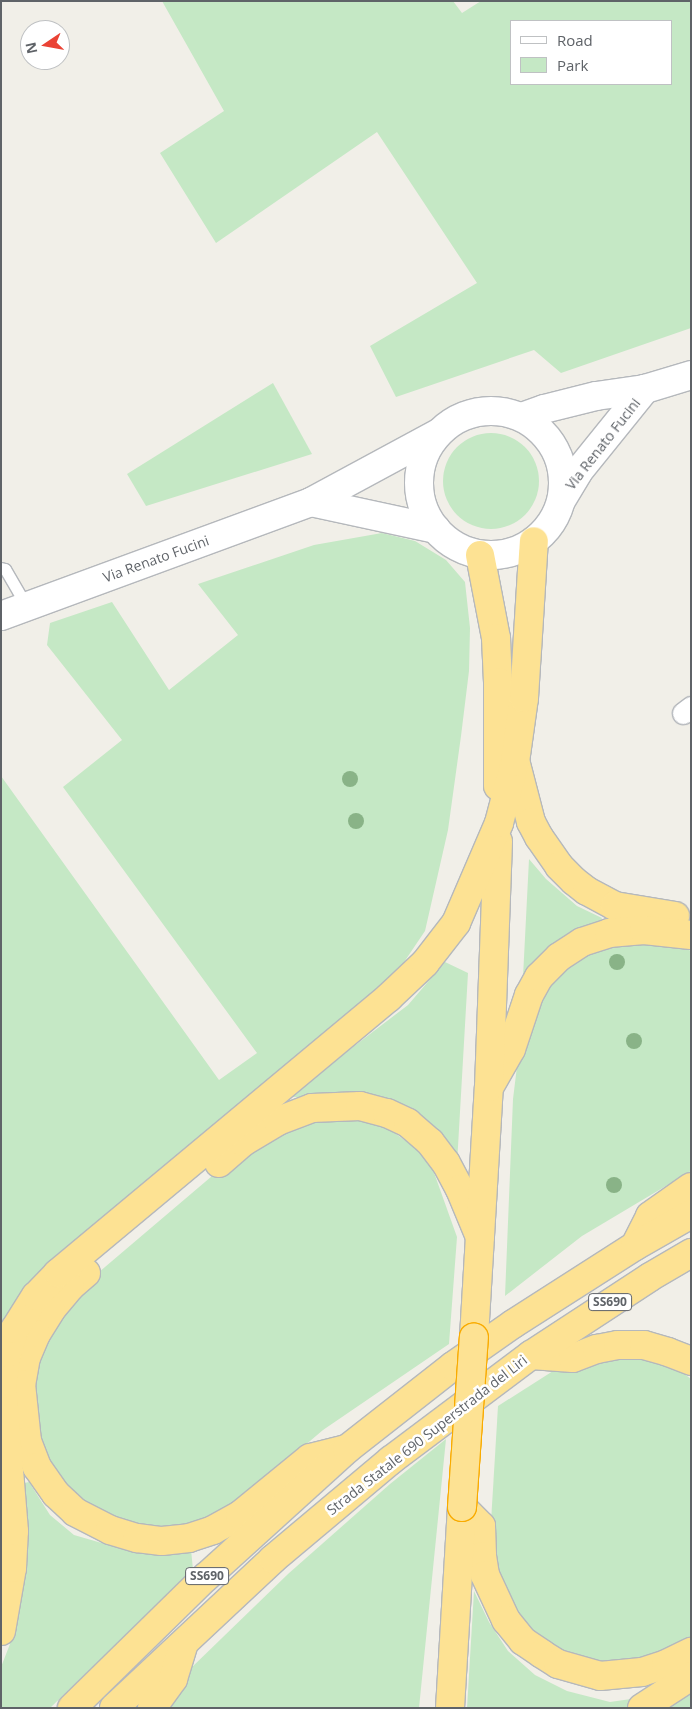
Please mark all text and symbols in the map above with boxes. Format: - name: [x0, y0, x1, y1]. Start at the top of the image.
- north arrow: [20, 20, 70, 70]
- legend: [510, 20, 672, 85]
- text: Road: [557, 30, 593, 50]
- text: N: [20, 40, 41, 56]
- text: Park: [557, 55, 588, 75]
- street label: Via Renato Fucini: [562, 395, 644, 493]
- street label: Via Renato Fucini: [101, 532, 211, 586]
- road number: SS690: [588, 1292, 632, 1311]
- street label: Strada Statale 690 Superstrada del Liri: [324, 1352, 530, 1518]
- road number: SS690: [184, 1566, 230, 1585]

